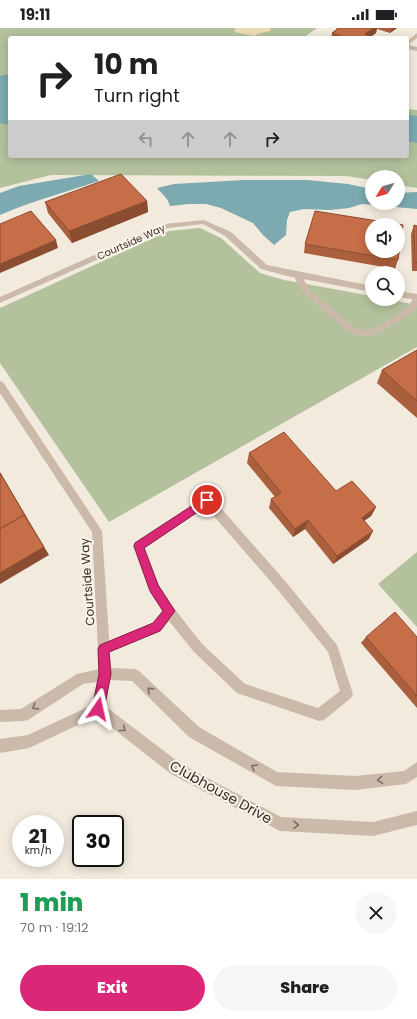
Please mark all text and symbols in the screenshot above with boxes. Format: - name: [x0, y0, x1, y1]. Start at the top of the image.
- text: 19:11: [20, 4, 50, 25]
- text: 10 m: [94, 45, 158, 84]
- icon: right: [28, 52, 80, 104]
- text: Turn right: [94, 83, 180, 108]
- icon: left: [135, 128, 157, 150]
- icon: ahead: [177, 128, 199, 150]
- icon: ahead: [219, 128, 241, 150]
- icon: right: [261, 128, 283, 150]
- north arrow: [365, 170, 405, 210]
- map controls: [365, 170, 405, 306]
- button: sound: [365, 218, 405, 258]
- street label: Courtside Way: [94, 220, 168, 264]
- button: search: [365, 266, 405, 306]
- pin: [190, 483, 224, 517]
- icon: arrive: [196, 489, 218, 511]
- street label: Courtside Way: [75, 537, 99, 627]
- one-way arrow: [147, 687, 155, 695]
- position arrow: [77, 688, 119, 730]
- one-way arrow: [32, 703, 39, 710]
- one-way arrow: [119, 724, 126, 731]
- street label: Clubhouse Drive: [166, 756, 276, 829]
- one-way arrow: [251, 764, 258, 771]
- one-way arrow: [377, 775, 383, 784]
- speed limit sign: 30: [72, 815, 124, 867]
- one-way arrow: [293, 820, 299, 829]
- text: 21: [29, 822, 47, 850]
- text: km/h: [25, 843, 51, 858]
- text: 1 min: [20, 886, 83, 919]
- button: close: [355, 892, 397, 934]
- text: 70 m · 19:12: [20, 918, 89, 937]
- button: Exit: [20, 965, 205, 1011]
- button: Share: [213, 965, 397, 1011]

